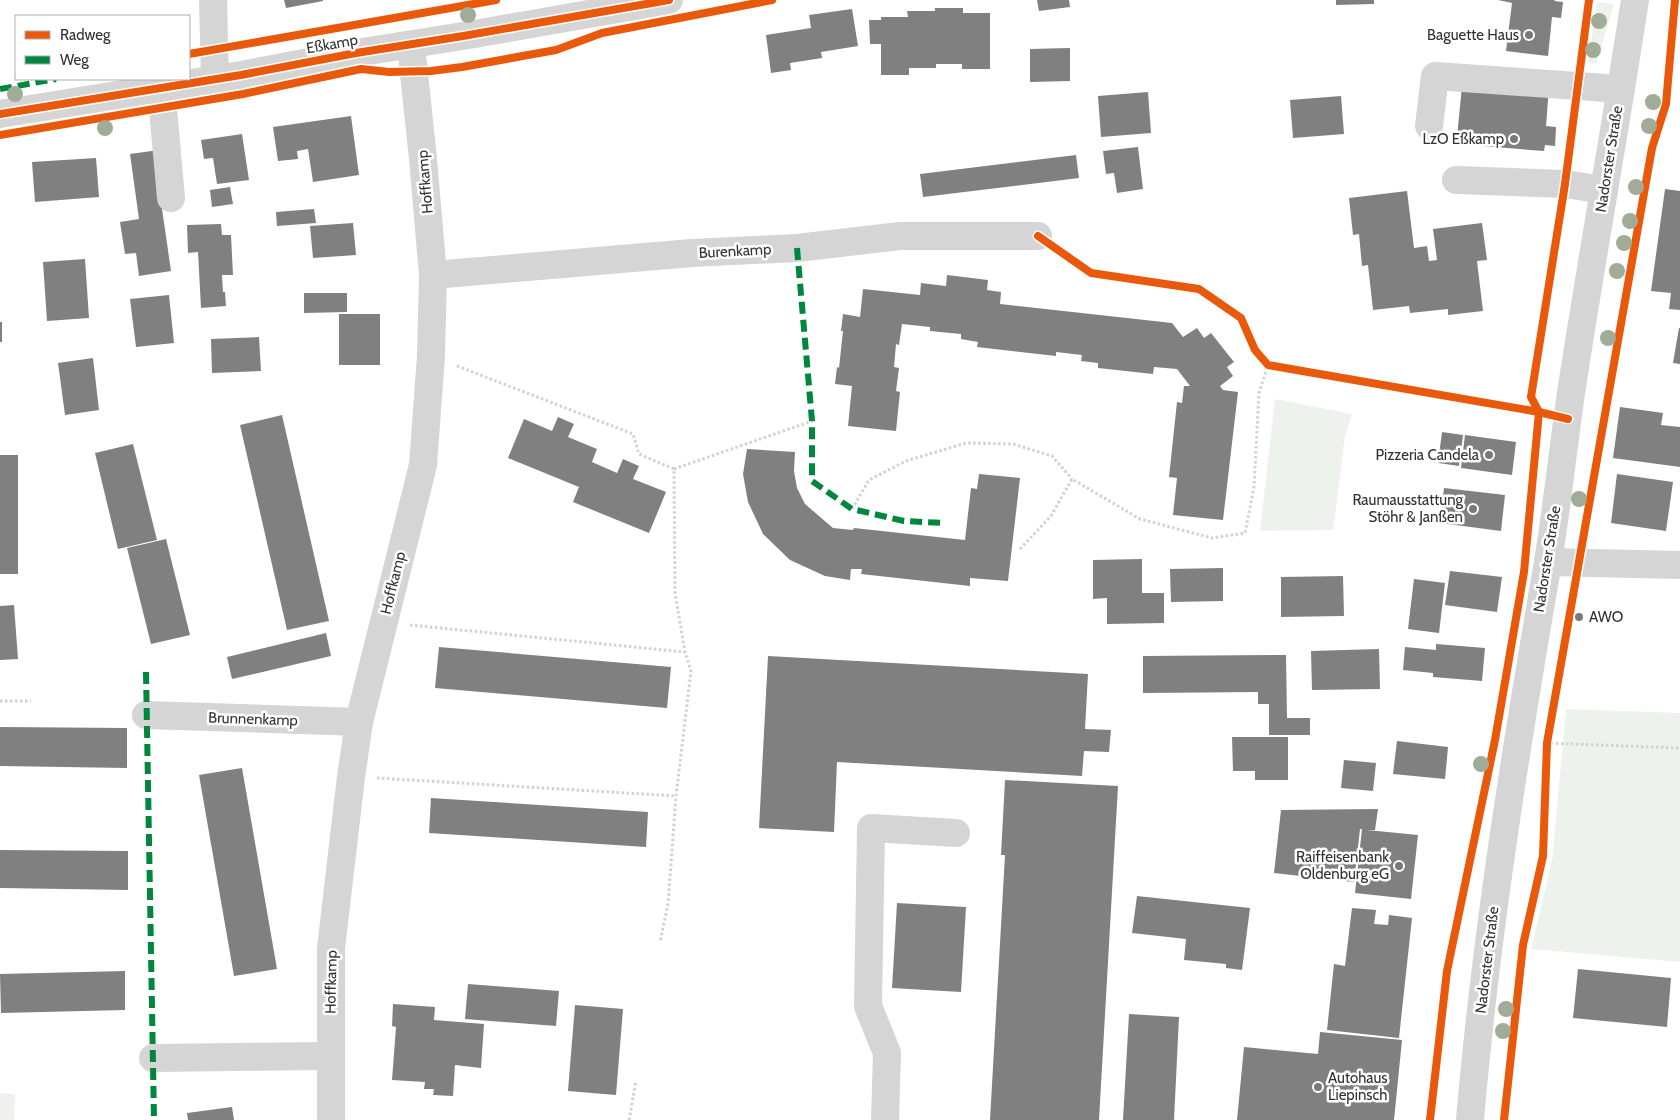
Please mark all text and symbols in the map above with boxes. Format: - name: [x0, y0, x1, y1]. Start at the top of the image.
- legend: [15, 15, 190, 80]
- text: Radweg: [60, 26, 111, 44]
- place label: Baguette Haus: [1427, 26, 1519, 44]
- marker: Baguette Haus: [1523, 29, 1535, 41]
- street label: Eßkamp: [305, 31, 359, 57]
- text: Weg: [60, 51, 89, 69]
- street label: Nadorster Straße: [1592, 104, 1626, 214]
- place label: LzO Eßkamp: [1423, 130, 1504, 148]
- marker: LzO Eßkamp: [1508, 133, 1520, 145]
- street label: Hoffkamp: [413, 149, 437, 215]
- street label: Burenkamp: [698, 240, 772, 262]
- place label: Pizzeria Candela: [1376, 446, 1480, 464]
- marker: Pizzeria Candela: [1483, 449, 1495, 461]
- place label: Raumausstattung Stöhr & Janßen: [1352, 491, 1464, 526]
- marker: Raumausstattung Stöhr & Janßen: [1467, 503, 1479, 515]
- street label: Nadorster Straße: [1530, 504, 1564, 614]
- street label: Hoffkamp: [377, 550, 409, 616]
- place label: AWO: [1589, 608, 1623, 626]
- marker: AWO: [1573, 611, 1585, 623]
- street label: Brunnenkamp: [208, 708, 298, 730]
- place label: Raiffeisenbank Oldenburg eG: [1296, 848, 1389, 883]
- marker: Raiffeisenbank Oldenburg eG: [1393, 860, 1405, 872]
- street label: Nadorster Straße: [1472, 905, 1503, 1015]
- street label: Hoffkamp: [321, 950, 341, 1014]
- place label: Autohaus Liepinsch: [1328, 1069, 1388, 1104]
- marker: Autohaus Liepinsch: [1312, 1081, 1324, 1093]

